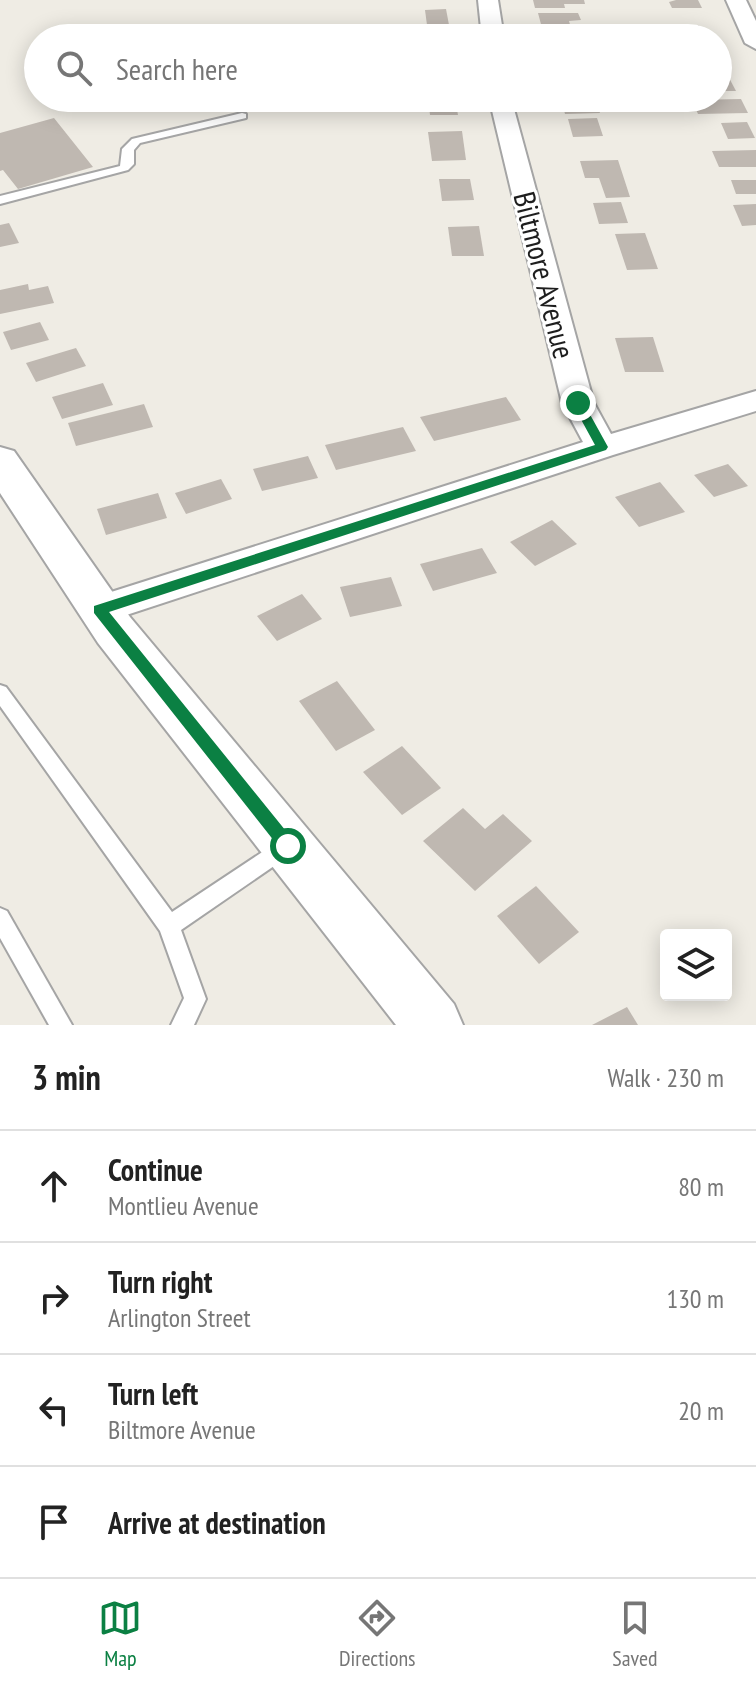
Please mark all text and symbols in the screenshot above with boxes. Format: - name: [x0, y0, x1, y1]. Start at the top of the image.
- search box: [24, 24, 732, 112]
- icon: search: [52, 46, 96, 90]
- text: Search here: [116, 49, 238, 88]
- street label: Biltmore Avenue: [505, 188, 585, 362]
- route end: [560, 385, 596, 421]
- route start: [270, 828, 306, 864]
- map controls: [660, 929, 732, 1001]
- button: layers: [660, 929, 732, 1001]
- text: 3 min: [32, 1055, 101, 1099]
- text: Walk · 230 m: [607, 1061, 724, 1094]
- text: Continue: [108, 1150, 203, 1189]
- icon: ahead: [32, 1164, 76, 1208]
- text: 80 m: [678, 1170, 724, 1203]
- text: Montlieu Avenue: [108, 1189, 259, 1222]
- text: Turn right: [108, 1262, 212, 1301]
- icon: right: [32, 1276, 76, 1320]
- text: 130 m: [666, 1282, 724, 1315]
- text: Arlington Street: [108, 1301, 251, 1334]
- text: Turn left: [108, 1374, 198, 1413]
- icon: left: [32, 1388, 76, 1432]
- text: 20 m: [678, 1394, 724, 1427]
- text: Biltmore Avenue: [108, 1413, 256, 1446]
- icon: arrive: [32, 1500, 76, 1544]
- text: Arrive at destination: [108, 1503, 326, 1542]
- tab: Map: [98, 1596, 142, 1672]
- tab: Directions: [339, 1596, 416, 1672]
- tab: Saved: [612, 1596, 658, 1672]

